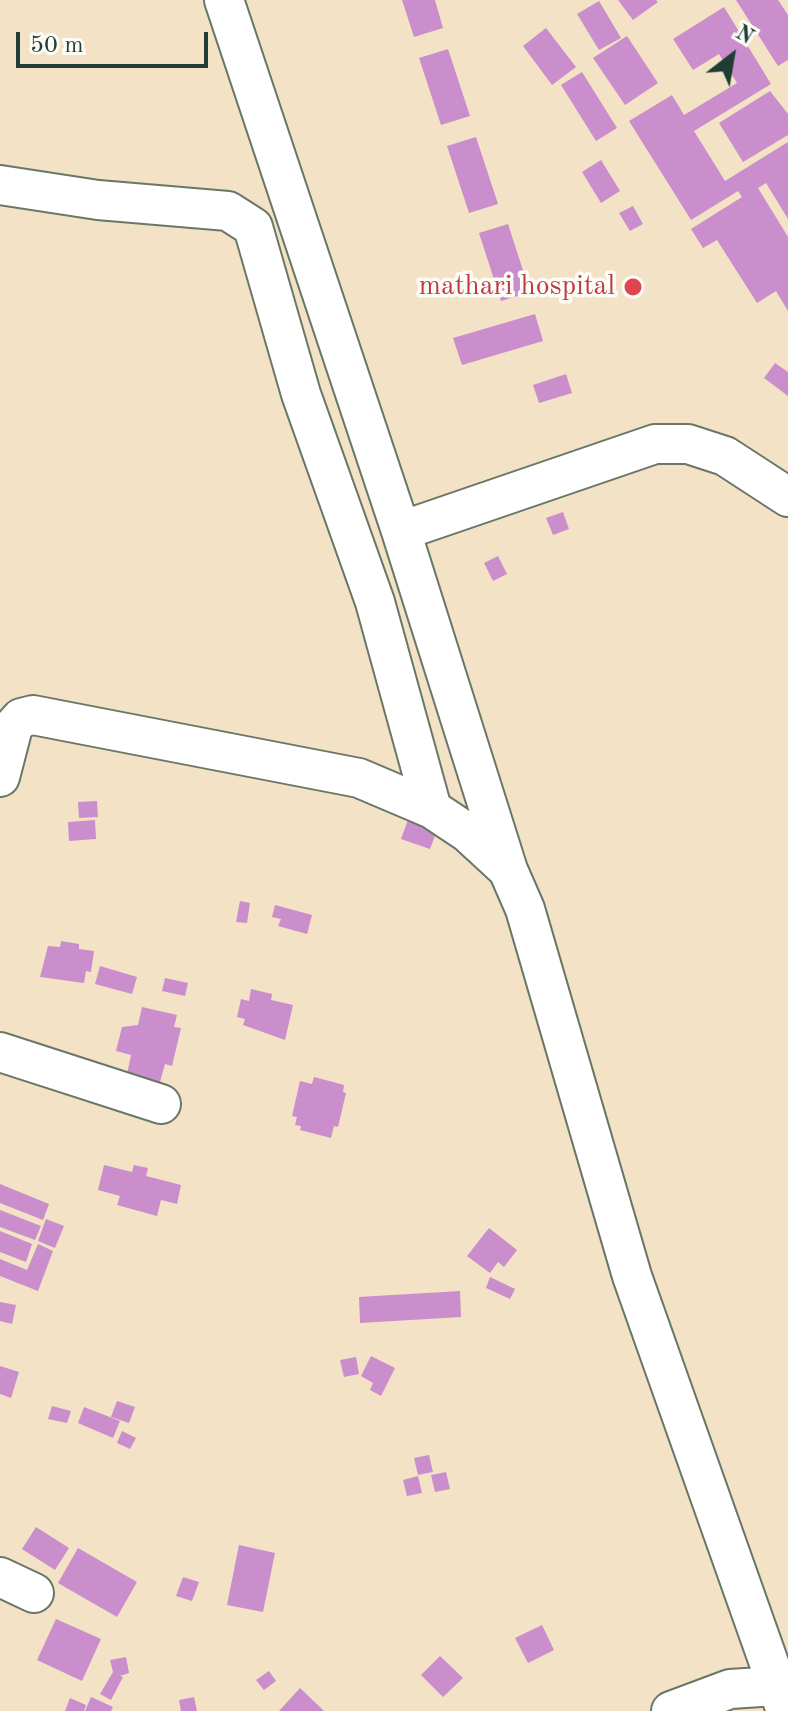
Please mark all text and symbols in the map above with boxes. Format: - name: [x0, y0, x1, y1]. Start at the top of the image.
- scale bar: [20, 16, 212, 66]
- north arrow: [692, 16, 772, 96]
- text: N: [731, 22, 757, 49]
- text: 50 m: [30, 34, 84, 58]
- place label: mathari hospital: [419, 270, 615, 304]
- marker: mathari hospital: [622, 276, 644, 298]

